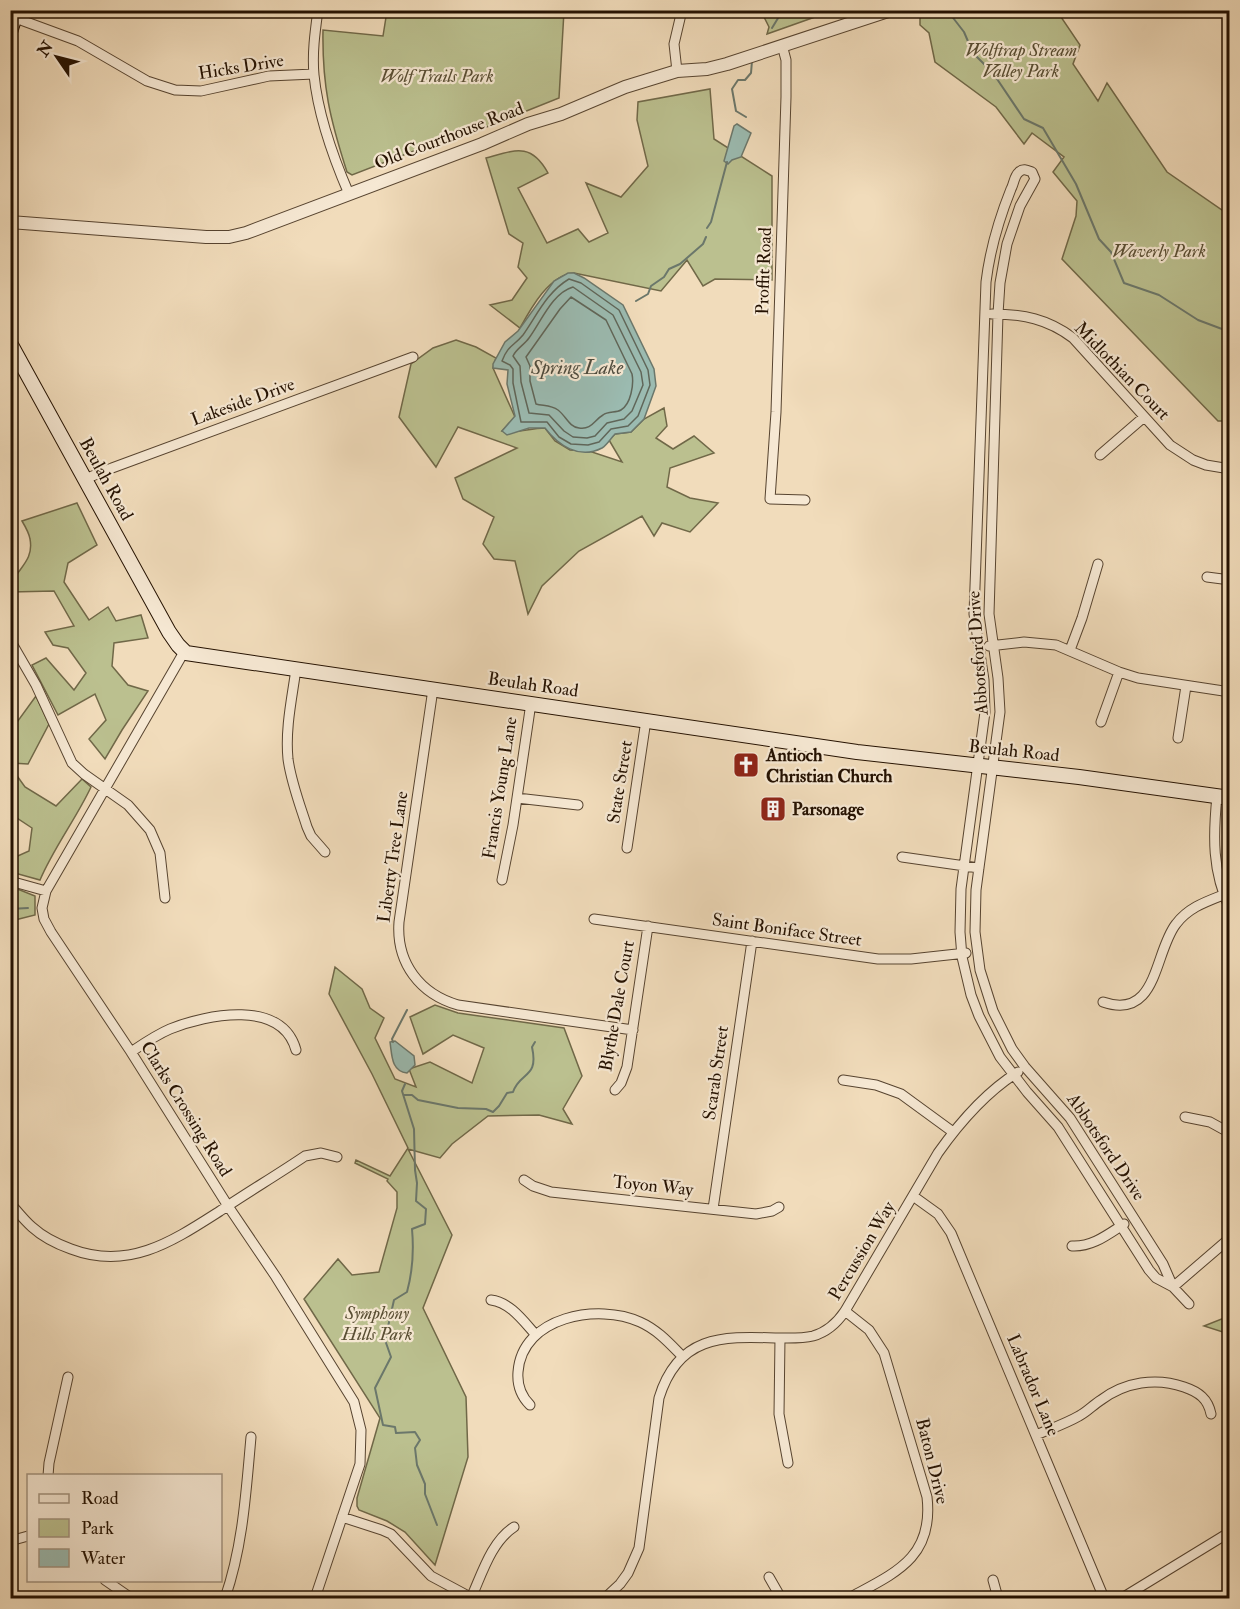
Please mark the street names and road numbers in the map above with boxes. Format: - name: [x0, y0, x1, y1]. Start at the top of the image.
- street label: Hicks Drive: [197, 49, 286, 85]
- street label: Old Courthouse Road: [371, 97, 527, 175]
- street label: Proffit Road: [751, 227, 777, 315]
- street label: Midlothian Court: [1069, 317, 1175, 425]
- street label: Lakeside Drive: [188, 372, 298, 431]
- street label: Beulah Road: [74, 433, 138, 525]
- street label: Abbotsford Drive: [962, 590, 994, 717]
- street label: Beulah Road: [486, 667, 580, 703]
- street label: Francis Young Lane: [477, 715, 523, 861]
- street label: Beulah Road: [967, 735, 1061, 767]
- street label: State Street: [602, 739, 638, 825]
- street label: Liberty Tree Lane: [372, 789, 414, 924]
- street label: Saint Boniface Street: [711, 908, 863, 952]
- street label: Blythe Dale Court: [594, 939, 640, 1073]
- street label: Scarab Street: [698, 1024, 734, 1122]
- street label: Clarks Crossing Road: [135, 1037, 237, 1181]
- street label: Abbotsford Drive: [1061, 1088, 1151, 1205]
- street label: Toyon Way: [611, 1170, 696, 1202]
- street label: Percussion Way: [823, 1196, 901, 1305]
- street label: Labrador Lane: [1001, 1331, 1065, 1440]
- street label: Baton Drive: [910, 1416, 954, 1507]

